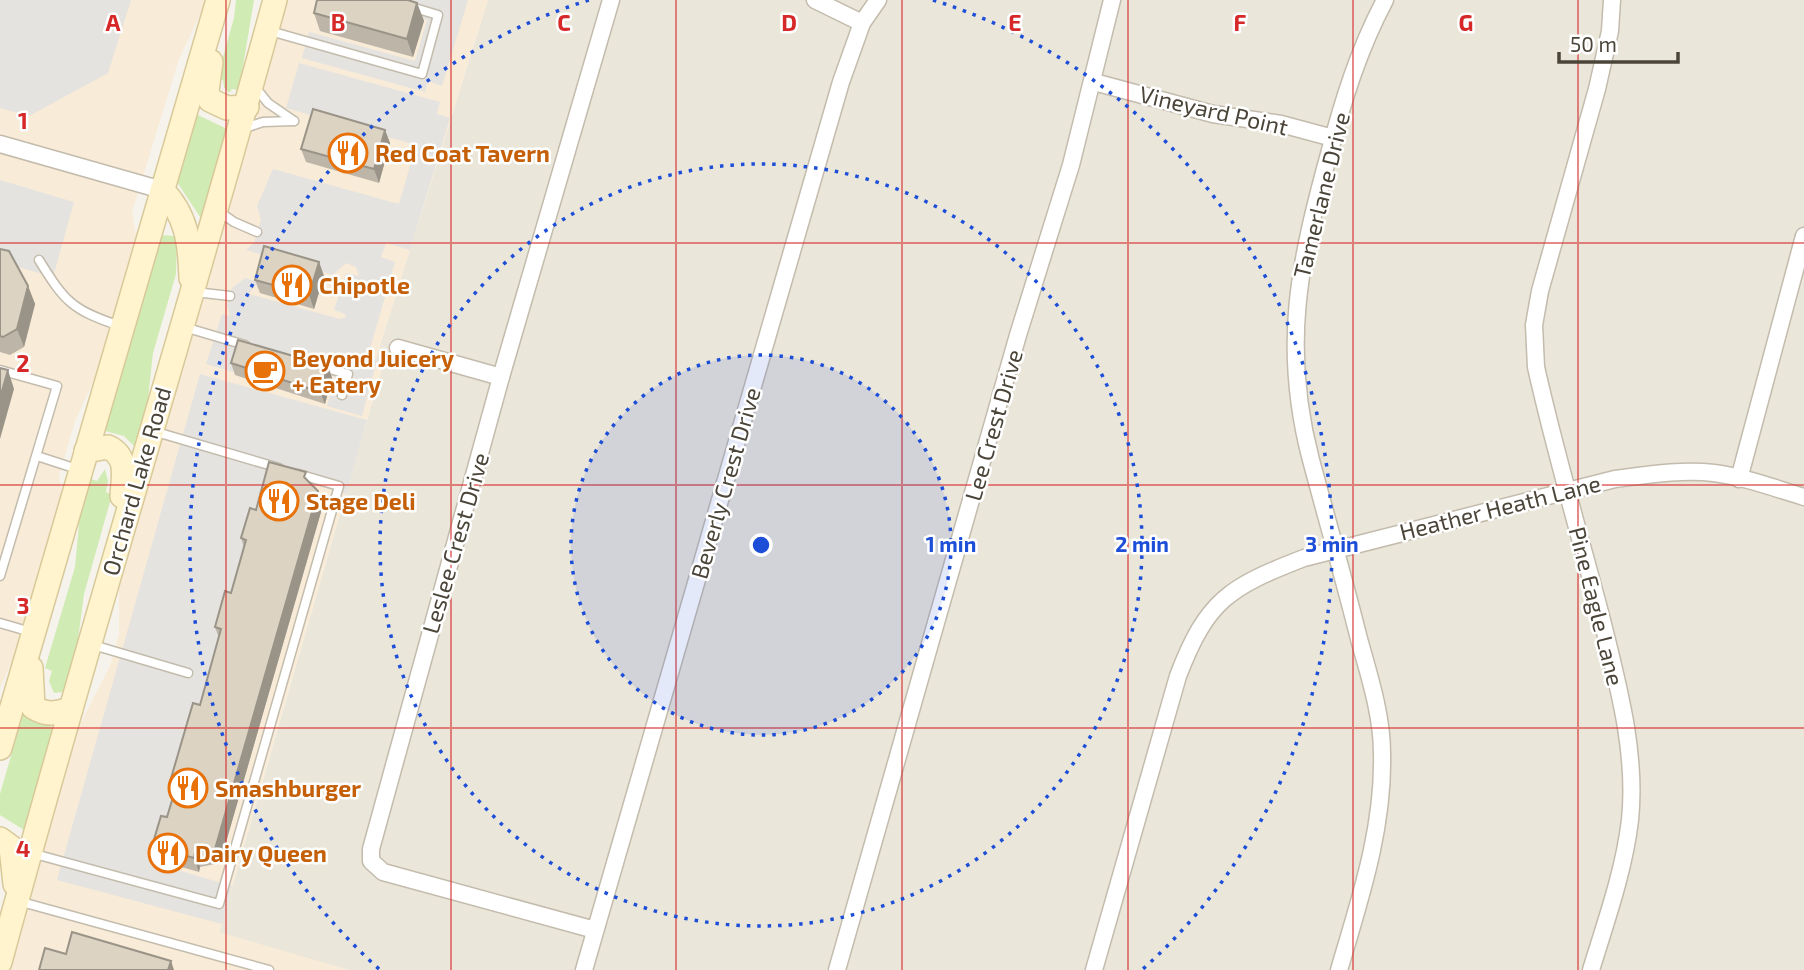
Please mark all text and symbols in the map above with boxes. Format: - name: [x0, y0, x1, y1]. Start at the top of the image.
- text: A: [105, 8, 121, 36]
- text: B: [331, 8, 345, 36]
- text: C: [557, 8, 571, 36]
- text: D: [781, 8, 797, 36]
- text: E: [1008, 8, 1022, 36]
- text: F: [1234, 8, 1247, 36]
- text: G: [1459, 8, 1473, 36]
- scale bar: [1559, 21, 1678, 65]
- text: 50 m: [1570, 31, 1617, 56]
- street label: Vineyard Point: [1137, 79, 1291, 141]
- text: 1: [18, 106, 28, 134]
- street label: Tamerlane Drive: [1287, 109, 1355, 281]
- restaurant icon: Red Coat Tavern: [327, 132, 369, 174]
- place label: Red Coat Tavern: [375, 139, 550, 167]
- restaurant icon: Chipotle: [271, 264, 313, 306]
- place label: Chipotle: [319, 271, 410, 299]
- place label: Beyond Juicery + Eatery: [292, 344, 454, 398]
- street label: Lee Crest Drive: [958, 346, 1028, 504]
- text: 2: [16, 349, 30, 377]
- cafe icon: Beyond Juicery + Eatery: [244, 350, 286, 392]
- street label: Orchard Lake Road: [96, 383, 176, 579]
- street label: Beverly Crest Drive: [684, 384, 766, 582]
- street label: Leslee Crest Drive: [416, 449, 494, 637]
- street label: Heather Heath Lane: [1396, 468, 1604, 546]
- restaurant icon: Stage Deli: [258, 480, 300, 522]
- place label: Stage Deli: [306, 487, 416, 515]
- street label: Pine Eagle Lane: [1564, 524, 1630, 688]
- text: 1 min: [926, 531, 976, 556]
- text: 2 min: [1115, 531, 1169, 556]
- text: 3 min: [1305, 531, 1359, 556]
- centre of rings: [749, 533, 773, 557]
- text: 3: [16, 591, 30, 619]
- restaurant icon: Smashburger: [167, 767, 209, 809]
- place label: Smashburger: [215, 774, 361, 802]
- restaurant icon: Dairy Queen: [147, 832, 189, 874]
- text: 4: [16, 834, 30, 862]
- place label: Dairy Queen: [195, 839, 327, 868]

